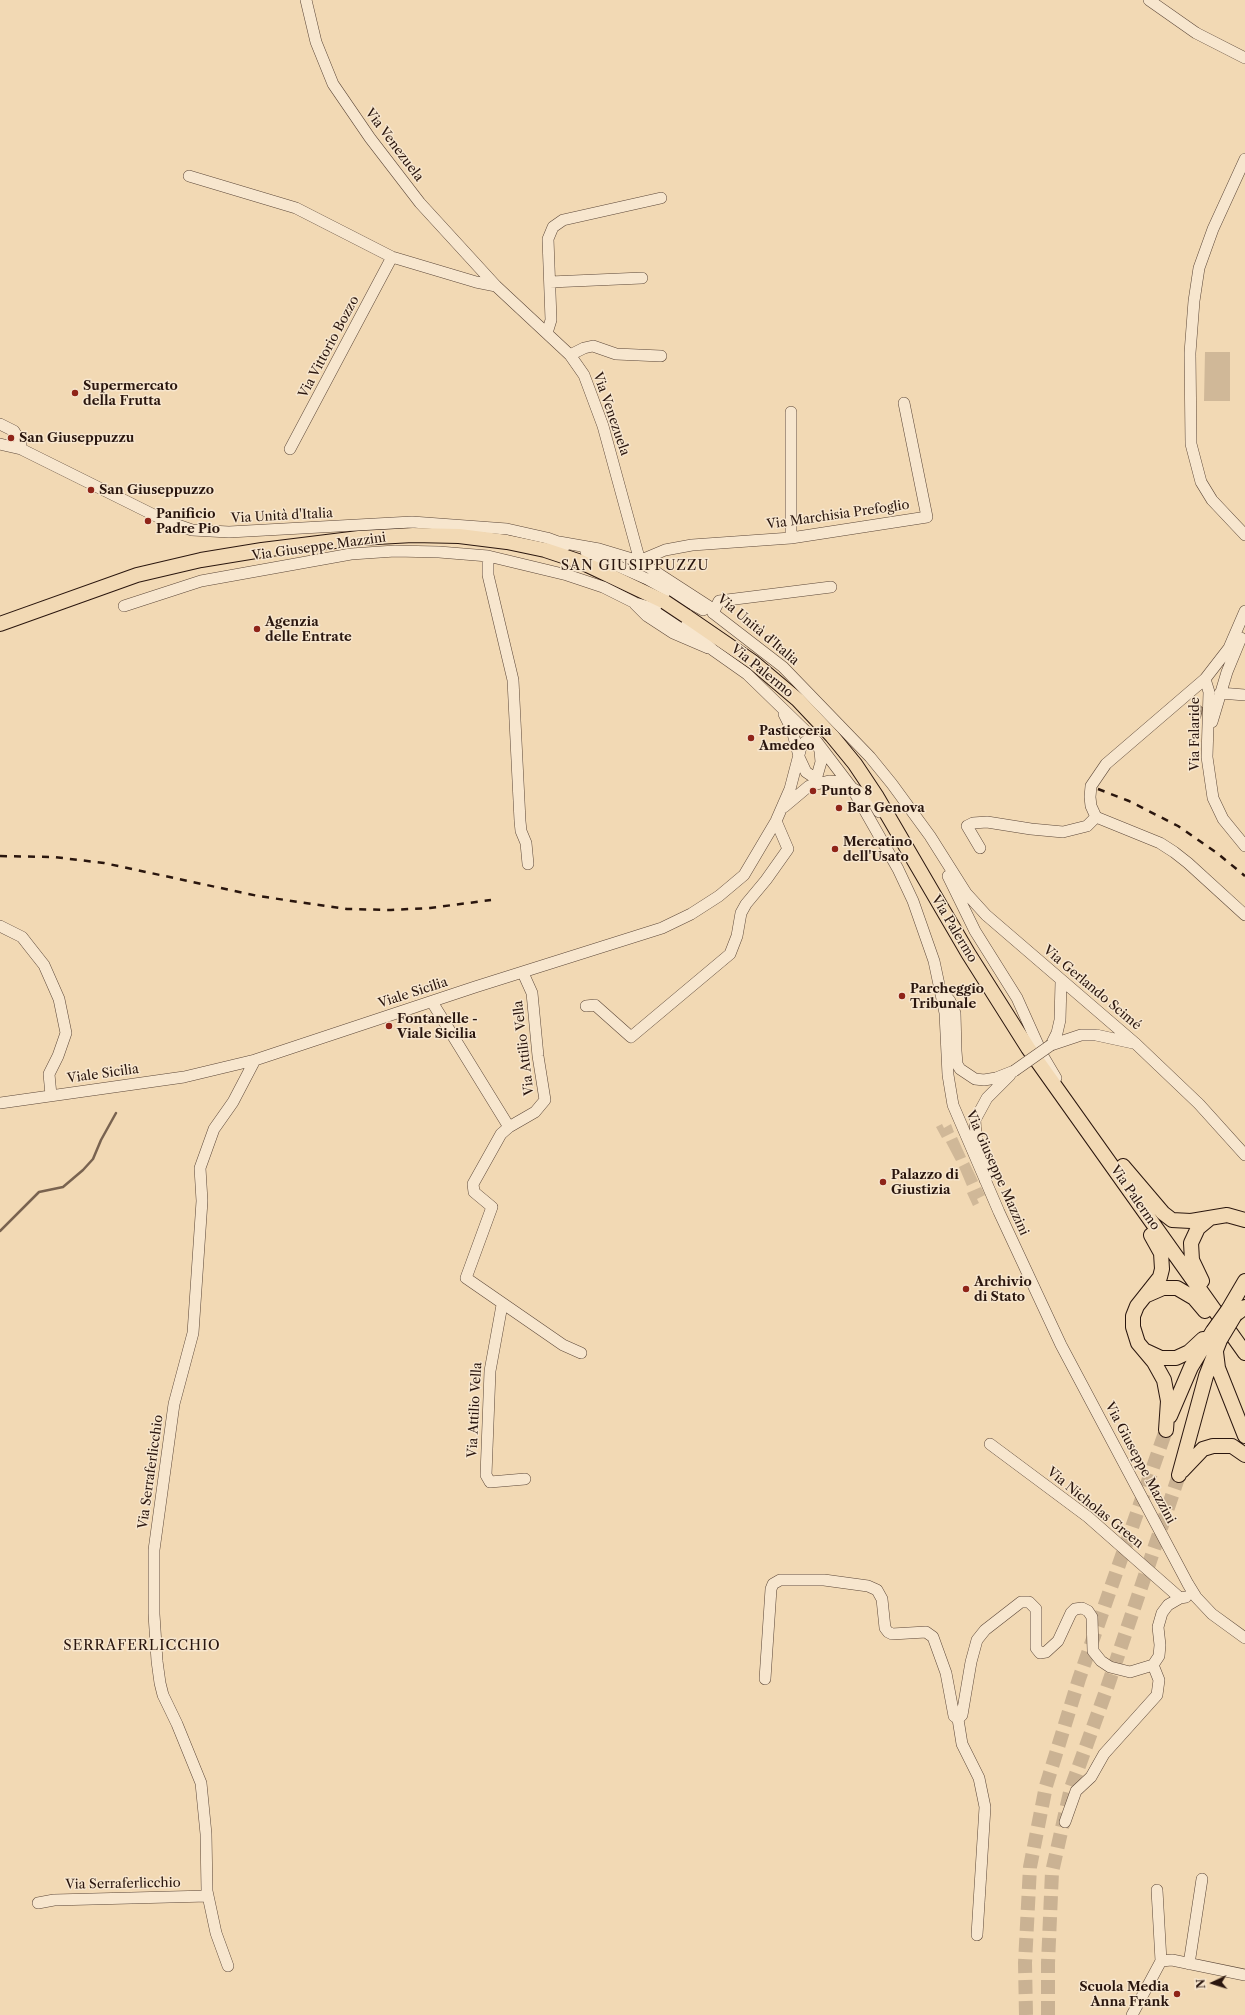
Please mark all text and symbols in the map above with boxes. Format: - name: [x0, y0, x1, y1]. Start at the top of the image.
- street label: Via Venezuela: [362, 105, 426, 185]
- street label: Via Vittorio Bozzo: [295, 293, 363, 401]
- street label: Via Venezuela: [589, 370, 633, 458]
- place label: Supermercato della Frutta: [83, 378, 178, 409]
- marker: Supermercato della Frutta: [70, 388, 80, 398]
- place label: San Giuseppuzzu: [19, 430, 134, 446]
- marker: San Giuseppuzzu: [6, 433, 16, 443]
- place label: San Giuseppuzzo: [99, 482, 214, 498]
- marker: San Giuseppuzzo: [86, 485, 96, 495]
- street label: Via Marchisia Prefoglio: [766, 497, 910, 533]
- place label: Panificio Padre Pio: [156, 506, 220, 537]
- street label: Via Unità d'Italia: [231, 506, 333, 526]
- marker: Panificio Padre Pio: [143, 516, 153, 526]
- street label: Via Giuseppe Mazzini: [251, 530, 387, 564]
- district label: SAN GIUSIPPUZZU: [561, 558, 709, 574]
- street label: Via Unità d'Italia: [714, 591, 802, 669]
- place label: Agenzia delle Entrate: [265, 614, 352, 645]
- marker: Agenzia delle Entrate: [252, 624, 262, 634]
- street label: Via Palermo: [728, 641, 796, 701]
- street label: Via Falaride: [1187, 697, 1203, 771]
- place label: Pasticceria Amedeo: [759, 723, 832, 754]
- marker: Pasticceria Amedeo: [746, 733, 756, 743]
- place label: Punto 8: [821, 783, 872, 799]
- marker: Punto 8: [808, 786, 818, 796]
- place label: Bar Genova: [847, 800, 925, 816]
- marker: Bar Genova: [834, 803, 844, 813]
- place label: Mercatino dell'Usato: [843, 834, 912, 865]
- marker: Mercatino dell'Usato: [830, 844, 840, 854]
- street label: Via Palermo: [928, 893, 980, 965]
- street label: Via Gerlando Scimé: [1040, 942, 1144, 1034]
- street label: Viale Sicilia: [376, 974, 450, 1012]
- place label: Parcheggio Tribunale: [910, 981, 984, 1012]
- marker: Parcheggio Tribunale: [897, 991, 907, 1001]
- street label: Via Attilio Vella: [510, 1000, 538, 1096]
- place label: Fontanelle - Viale Sicilia: [397, 1011, 478, 1042]
- marker: Fontanelle - Viale Sicilia: [384, 1021, 394, 1031]
- street label: Viale Sicilia: [66, 1061, 140, 1087]
- street label: Via Giuseppe Mazzini: [962, 1108, 1032, 1238]
- street label: Via Palermo: [1107, 1163, 1163, 1233]
- place label: Palazzo di Giustizia: [891, 1167, 959, 1198]
- marker: Palazzo di Giustizia: [878, 1177, 888, 1187]
- place label: Archivio di Stato: [974, 1274, 1032, 1305]
- marker: Archivio di Stato: [961, 1284, 971, 1294]
- street label: Via Attilio Vella: [465, 1362, 485, 1458]
- street label: Via Giuseppe Mazzini: [1101, 1400, 1179, 1526]
- street label: Via Serraferlicchio: [135, 1414, 167, 1530]
- street label: Via Nicholas Green: [1044, 1464, 1146, 1552]
- district label: SERRAFERLICCHIO: [63, 1638, 221, 1654]
- street label: Via Serraferlicchio: [65, 1875, 181, 1893]
- north arrow: [1193, 1963, 1233, 2003]
- place label: Scuola Media Anna Frank: [1079, 1979, 1169, 2010]
- text: N: [1194, 1979, 1208, 1989]
- marker: Scuola Media Anna Frank: [1172, 1989, 1182, 1999]

